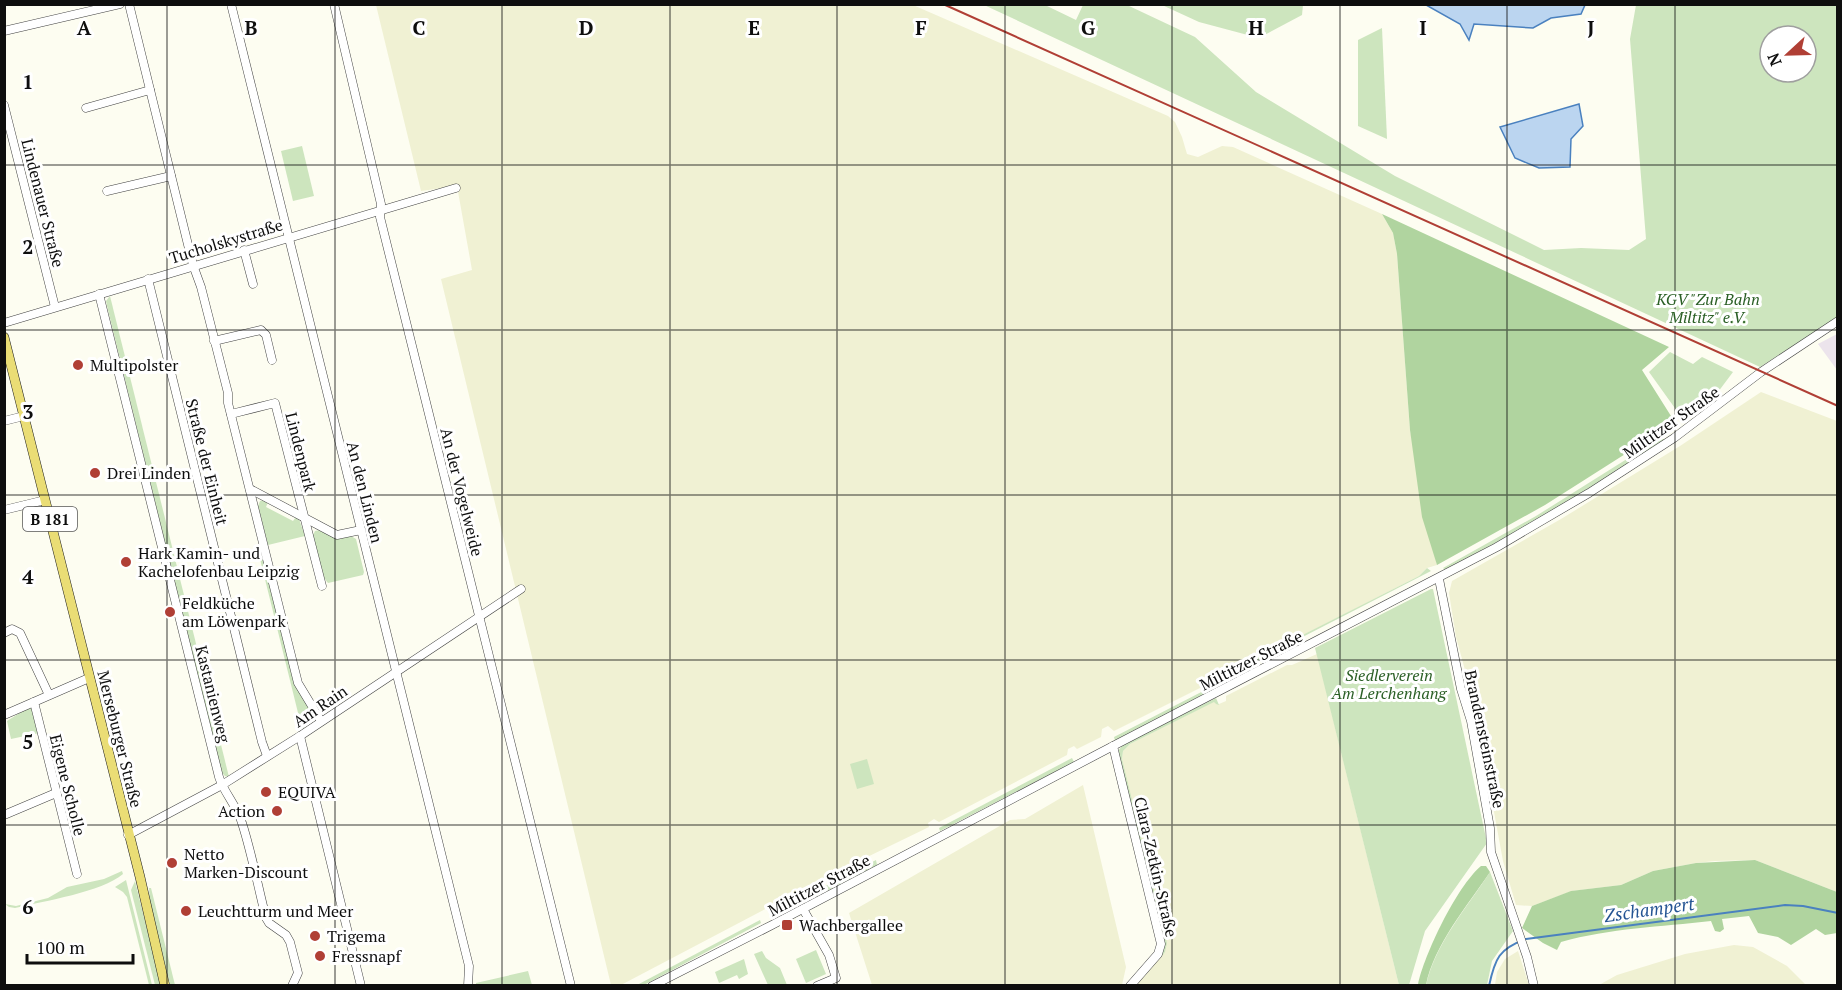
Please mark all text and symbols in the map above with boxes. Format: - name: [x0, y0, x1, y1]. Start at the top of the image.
- text: A: [77, 14, 92, 41]
- text: B: [245, 14, 258, 41]
- text: C: [412, 14, 426, 41]
- text: D: [579, 14, 593, 41]
- text: E: [748, 14, 760, 41]
- text: F: [915, 14, 927, 41]
- text: G: [1081, 14, 1095, 41]
- text: H: [1248, 14, 1264, 41]
- text: I: [1419, 14, 1427, 41]
- text: J: [1587, 14, 1595, 41]
- north arrow: [1758, 24, 1818, 84]
- text: N: [1762, 50, 1787, 69]
- text: 1: [22, 68, 34, 95]
- street label: Lindenauer Straße: [16, 136, 70, 270]
- street label: Tucholskystraße: [166, 213, 286, 269]
- text: 2: [22, 233, 34, 260]
- park label: KGV "Zur Bahn Miltitz" e.V.: [1655, 288, 1760, 328]
- place label: Multipolster: [90, 354, 179, 376]
- marker: Multipolster: [71, 358, 85, 372]
- street label: Miltitzer Straße: [1618, 381, 1724, 463]
- street label: Straße der Einheit: [181, 396, 233, 528]
- text: 3: [22, 398, 34, 425]
- street label: Lindenpark: [281, 410, 322, 495]
- street label: An der Vogelweide: [435, 425, 489, 559]
- street label: An den Linden: [342, 439, 388, 546]
- place label: Drei Linden: [107, 462, 191, 484]
- marker: Drei Linden: [88, 466, 102, 480]
- road number: B 181: [23, 507, 77, 531]
- place label: Hark Kamin- und Kachelofenbau Leipzig: [138, 542, 300, 582]
- marker: Hark Kamin- und Kachelofenbau Leipzig: [119, 555, 133, 569]
- text: 4: [22, 563, 34, 590]
- place label: Feldküche am Löwenpark: [182, 592, 287, 632]
- marker: Feldküche am Löwenpark: [163, 605, 177, 619]
- street label: Miltitzer Straße: [1196, 625, 1306, 695]
- street label: Kastanienweg: [190, 643, 236, 745]
- park label: Siedlerverein Am Lerchenhang: [1331, 664, 1448, 704]
- street label: Merseburger Straße: [92, 668, 148, 810]
- street label: Brandensteinstraße: [1460, 668, 1510, 810]
- street label: Am Rain: [288, 679, 352, 732]
- text: 5: [22, 728, 34, 755]
- street label: Eigene Scholle: [45, 732, 91, 838]
- place label: EQUIVA: [278, 781, 336, 803]
- marker: EQUIVA: [259, 785, 273, 799]
- street label: Clara-Zetkin-Straße: [1129, 795, 1183, 939]
- place label: Action: [218, 800, 265, 822]
- marker: Action: [270, 804, 284, 818]
- place label: Netto Marken-Discount: [184, 843, 308, 883]
- street label: Miltitzer Straße: [764, 849, 874, 921]
- marker: Netto Marken-Discount: [165, 856, 179, 870]
- water label: Zschampert: [1602, 891, 1697, 927]
- text: 6: [22, 893, 34, 920]
- place label: Leuchtturm und Meer: [198, 900, 354, 922]
- marker: Leuchtturm und Meer: [179, 904, 193, 918]
- place label: Wachbergallee: [799, 914, 903, 936]
- marker: Wachbergallee: [780, 918, 794, 932]
- place label: Trigema: [327, 925, 386, 947]
- scale bar: [27, 927, 134, 965]
- marker: Trigema: [308, 929, 322, 943]
- text: 100 m: [36, 935, 85, 959]
- place label: Fressnapf: [332, 945, 402, 967]
- marker: Fressnapf: [313, 949, 327, 963]

